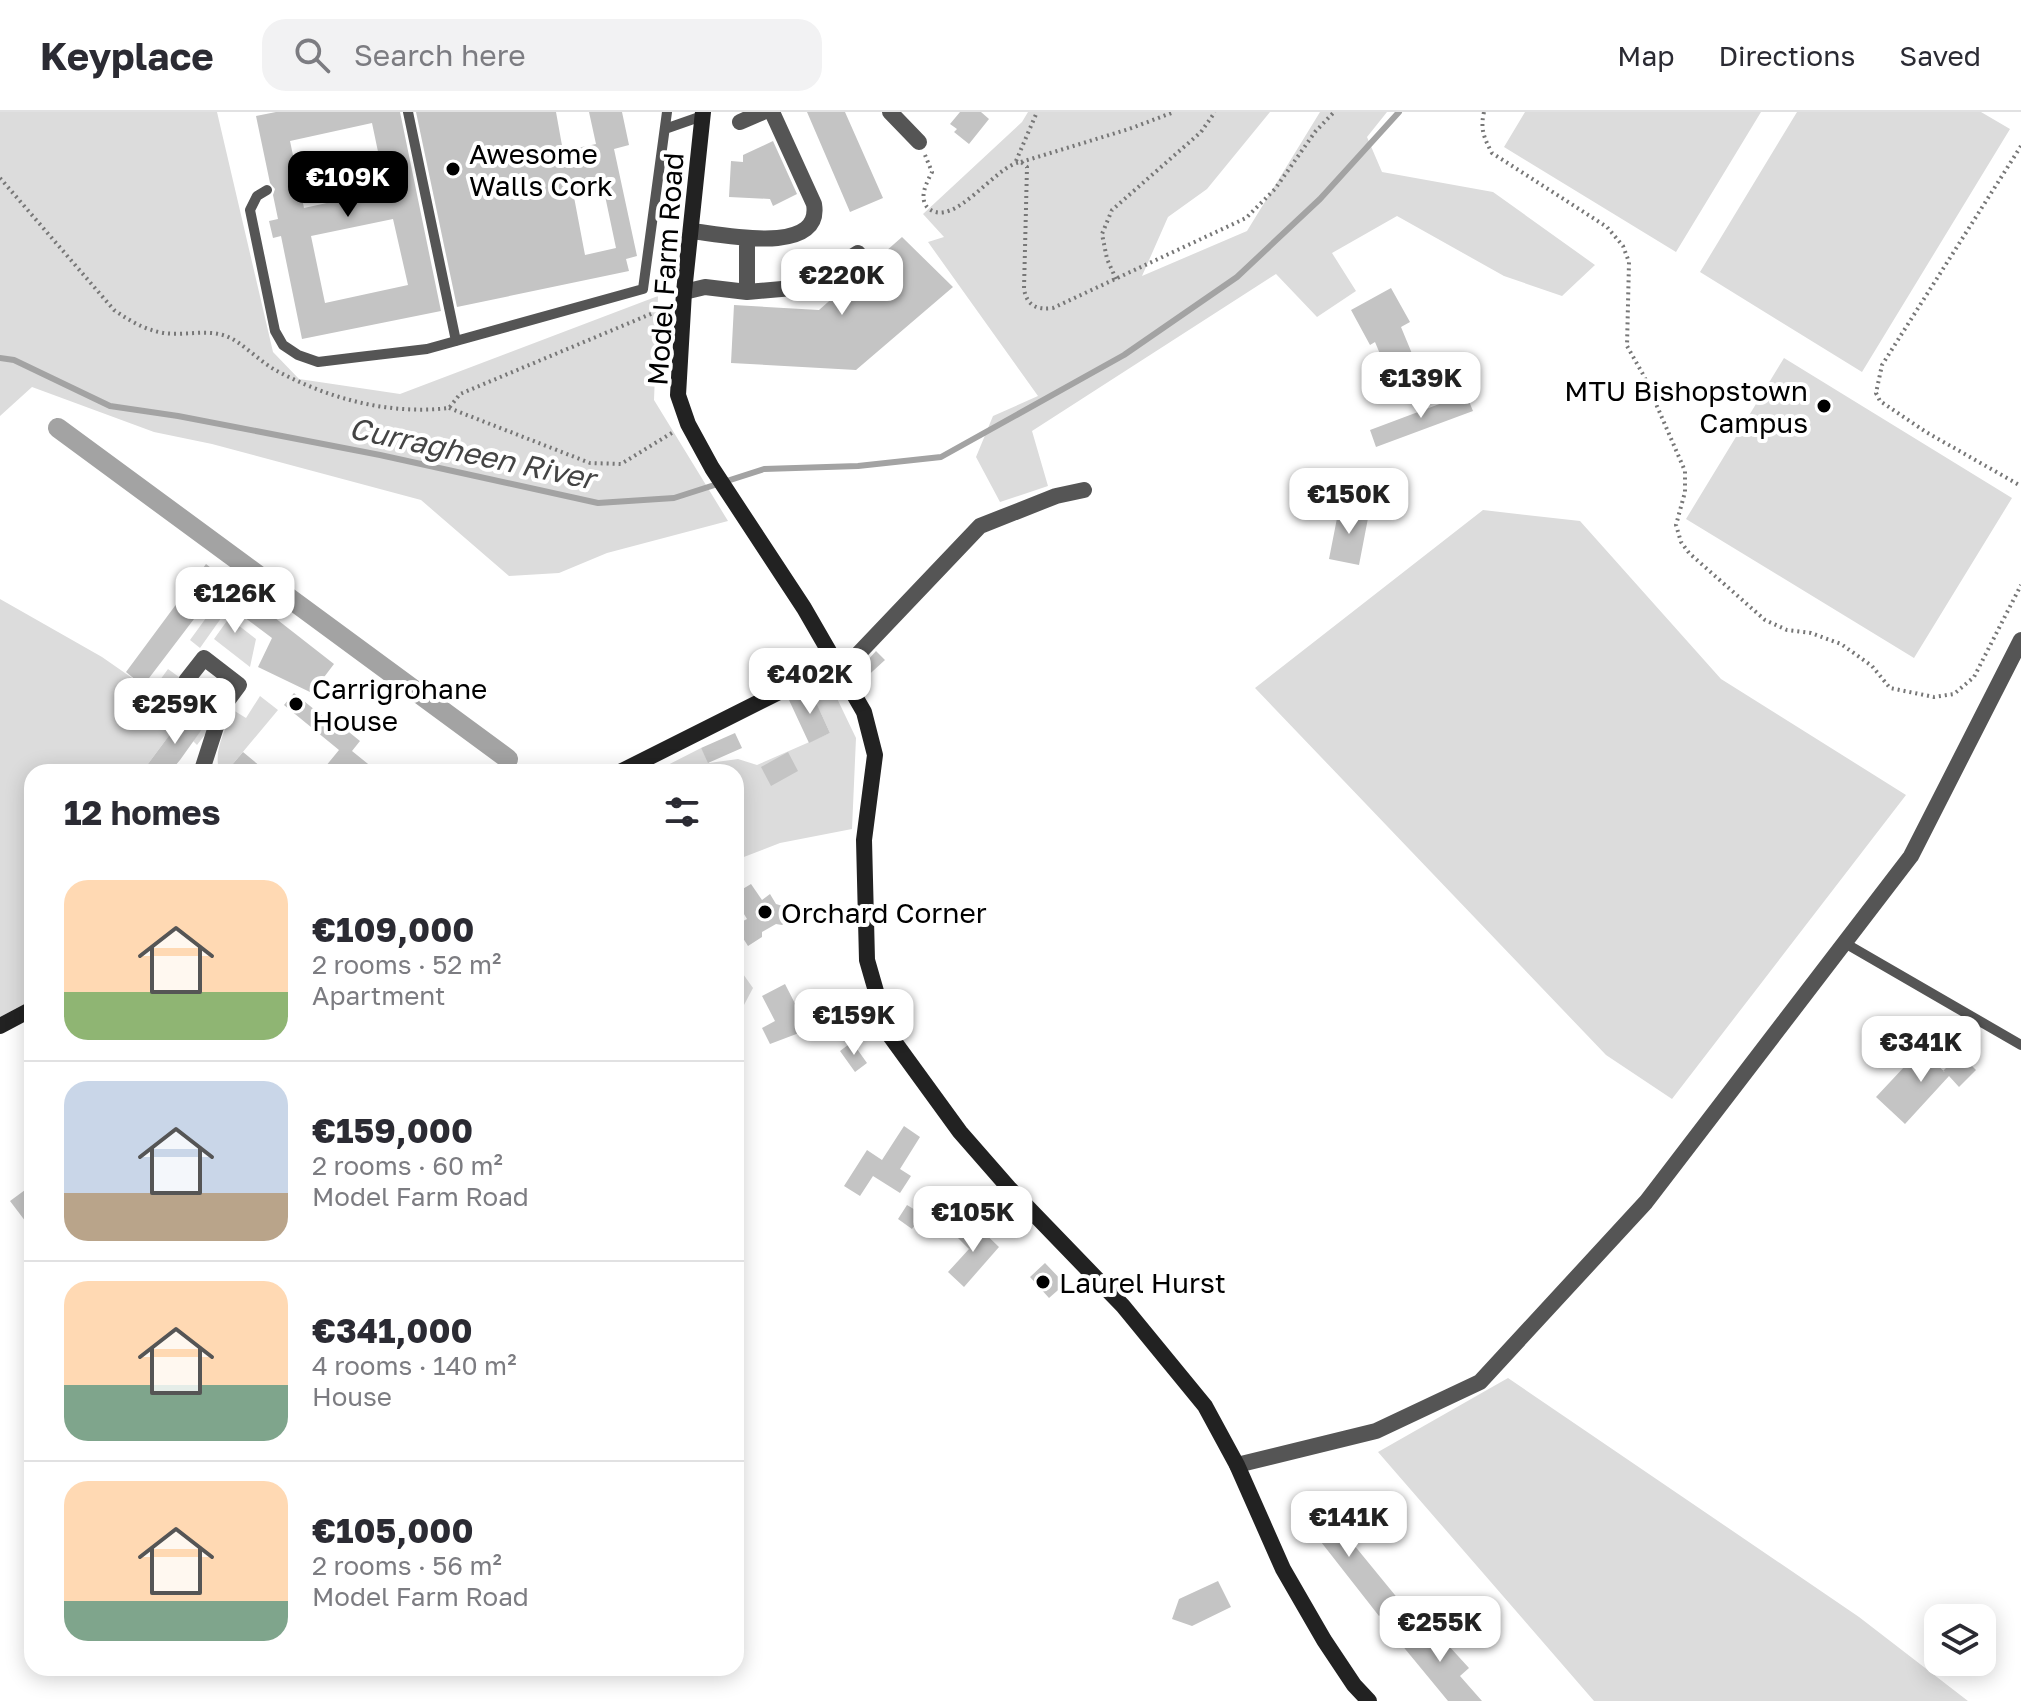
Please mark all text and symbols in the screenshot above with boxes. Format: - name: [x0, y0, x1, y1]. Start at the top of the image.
- search box: [262, 19, 822, 91]
- text: Keyplace: [40, 33, 214, 78]
- icon: search: [290, 33, 334, 77]
- text: Search here: [354, 37, 526, 73]
- text: Map: [1617, 39, 1674, 72]
- text: Directions: [1718, 39, 1855, 72]
- text: Saved: [1899, 39, 1981, 72]
- place label: Awesome Walls Cork: [469, 137, 613, 202]
- pin: €109K: [292, 151, 404, 219]
- street label: Model Farm Road: [640, 151, 690, 387]
- marker: Awesome Walls Cork: [444, 160, 462, 178]
- text: €109K: [306, 161, 390, 192]
- pin: €220K: [786, 249, 898, 317]
- text: €220K: [799, 259, 885, 290]
- pin: €139K: [1365, 352, 1477, 420]
- text: €139K: [1380, 362, 1462, 393]
- place label: MTU Bishopstown Campus: [1564, 374, 1808, 439]
- marker: MTU Bishopstown Campus: [1815, 397, 1833, 415]
- water label: Curragheen River: [346, 409, 602, 497]
- pin: €150K: [1293, 468, 1405, 536]
- text: €150K: [1307, 478, 1391, 509]
- pin: €126K: [179, 567, 291, 635]
- text: €126K: [194, 577, 276, 608]
- pin: €402K: [754, 648, 866, 716]
- text: €402K: [767, 658, 853, 689]
- place label: Carrigrohane House: [312, 672, 487, 737]
- pin: €259K: [119, 678, 231, 746]
- text: €259K: [132, 688, 218, 719]
- marker: Carrigrohane House: [287, 695, 305, 713]
- icon: filters: [660, 790, 704, 834]
- text: 12 homes: [64, 792, 221, 832]
- place label: Orchard Corner: [781, 896, 987, 929]
- marker: Orchard Corner: [756, 903, 774, 921]
- text: €109,000: [312, 909, 474, 949]
- icon: home: [128, 912, 224, 1008]
- text: 2 rooms · 52 m²: [312, 949, 501, 980]
- text: Apartment: [312, 980, 445, 1011]
- pin: €159K: [798, 989, 910, 1057]
- text: €159K: [813, 999, 895, 1030]
- pin: €341K: [1865, 1016, 1977, 1084]
- text: €341K: [1880, 1026, 1962, 1057]
- text: €159,000: [312, 1110, 473, 1150]
- icon: home: [128, 1113, 224, 1209]
- text: 2 rooms · 60 m²: [312, 1150, 503, 1181]
- text: Model Farm Road: [312, 1181, 529, 1212]
- pin: €105K: [917, 1186, 1029, 1254]
- text: €105K: [931, 1196, 1015, 1227]
- place label: Laurel Hurst: [1059, 1266, 1226, 1299]
- marker: Laurel Hurst: [1034, 1273, 1052, 1291]
- text: €341,000: [312, 1310, 473, 1350]
- icon: home: [128, 1313, 224, 1409]
- text: 4 rooms · 140 m²: [312, 1350, 517, 1381]
- text: House: [312, 1381, 392, 1412]
- pin: €141K: [1293, 1491, 1405, 1559]
- text: €141K: [1309, 1501, 1389, 1532]
- text: €105,000: [312, 1510, 474, 1550]
- icon: home: [128, 1513, 224, 1609]
- text: 2 rooms · 56 m²: [312, 1550, 502, 1581]
- text: Model Farm Road: [312, 1581, 529, 1612]
- pin: €255K: [1384, 1596, 1496, 1664]
- map controls: [1924, 1604, 1996, 1676]
- button: layers: [1924, 1604, 1996, 1676]
- text: €255K: [1398, 1606, 1482, 1637]

